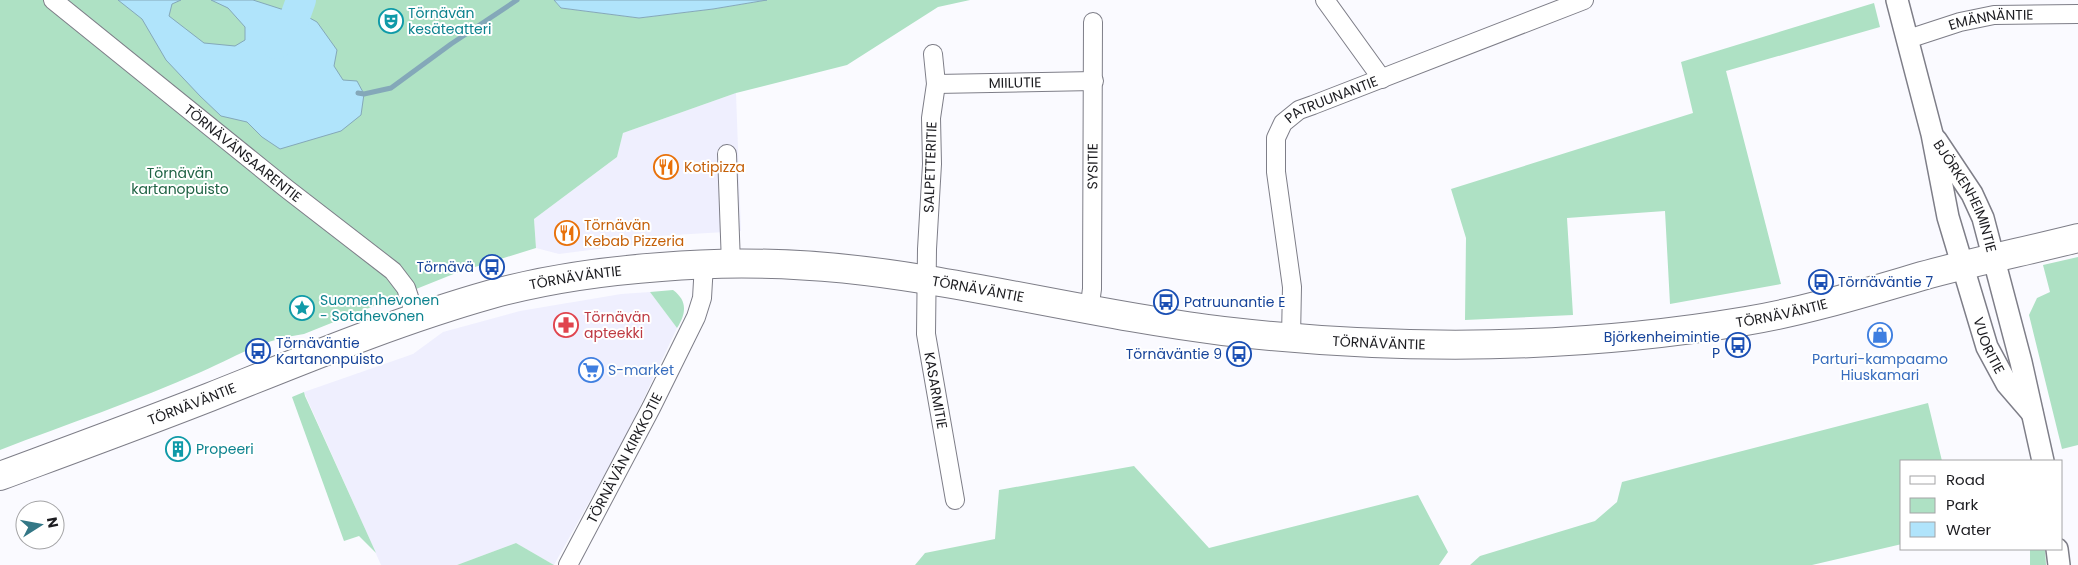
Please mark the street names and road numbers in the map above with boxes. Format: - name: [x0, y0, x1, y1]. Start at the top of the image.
- street label: EMÄNNÄNTIE: [1946, 5, 2034, 35]
- street label: PATRUUNANTIE: [1280, 71, 1381, 128]
- street label: MIILUTIE: [988, 72, 1042, 93]
- street label: TÖRNÄVÄNSAARENTIE: [180, 100, 306, 207]
- street label: SALPETTERITIE: [918, 121, 942, 213]
- street label: BJÖRKENHEIMINTIE: [1929, 136, 2002, 255]
- street label: SYSITIE: [1082, 143, 1103, 189]
- street label: TÖRNÄVÄNTIE: [527, 261, 623, 295]
- street label: TÖRNÄVÄNTIE: [930, 271, 1026, 307]
- street label: TÖRNÄVÄNTIE: [1734, 293, 1830, 333]
- street label: VUORITIE: [1969, 315, 2010, 378]
- street label: TÖRNÄVÄNTIE: [1332, 331, 1426, 354]
- street label: KASARMITIE: [919, 350, 952, 430]
- street label: TÖRNÄVÄNTIE: [145, 378, 239, 430]
- street label: TÖRNÄVÄN KIRKKOTIE: [582, 389, 667, 527]

